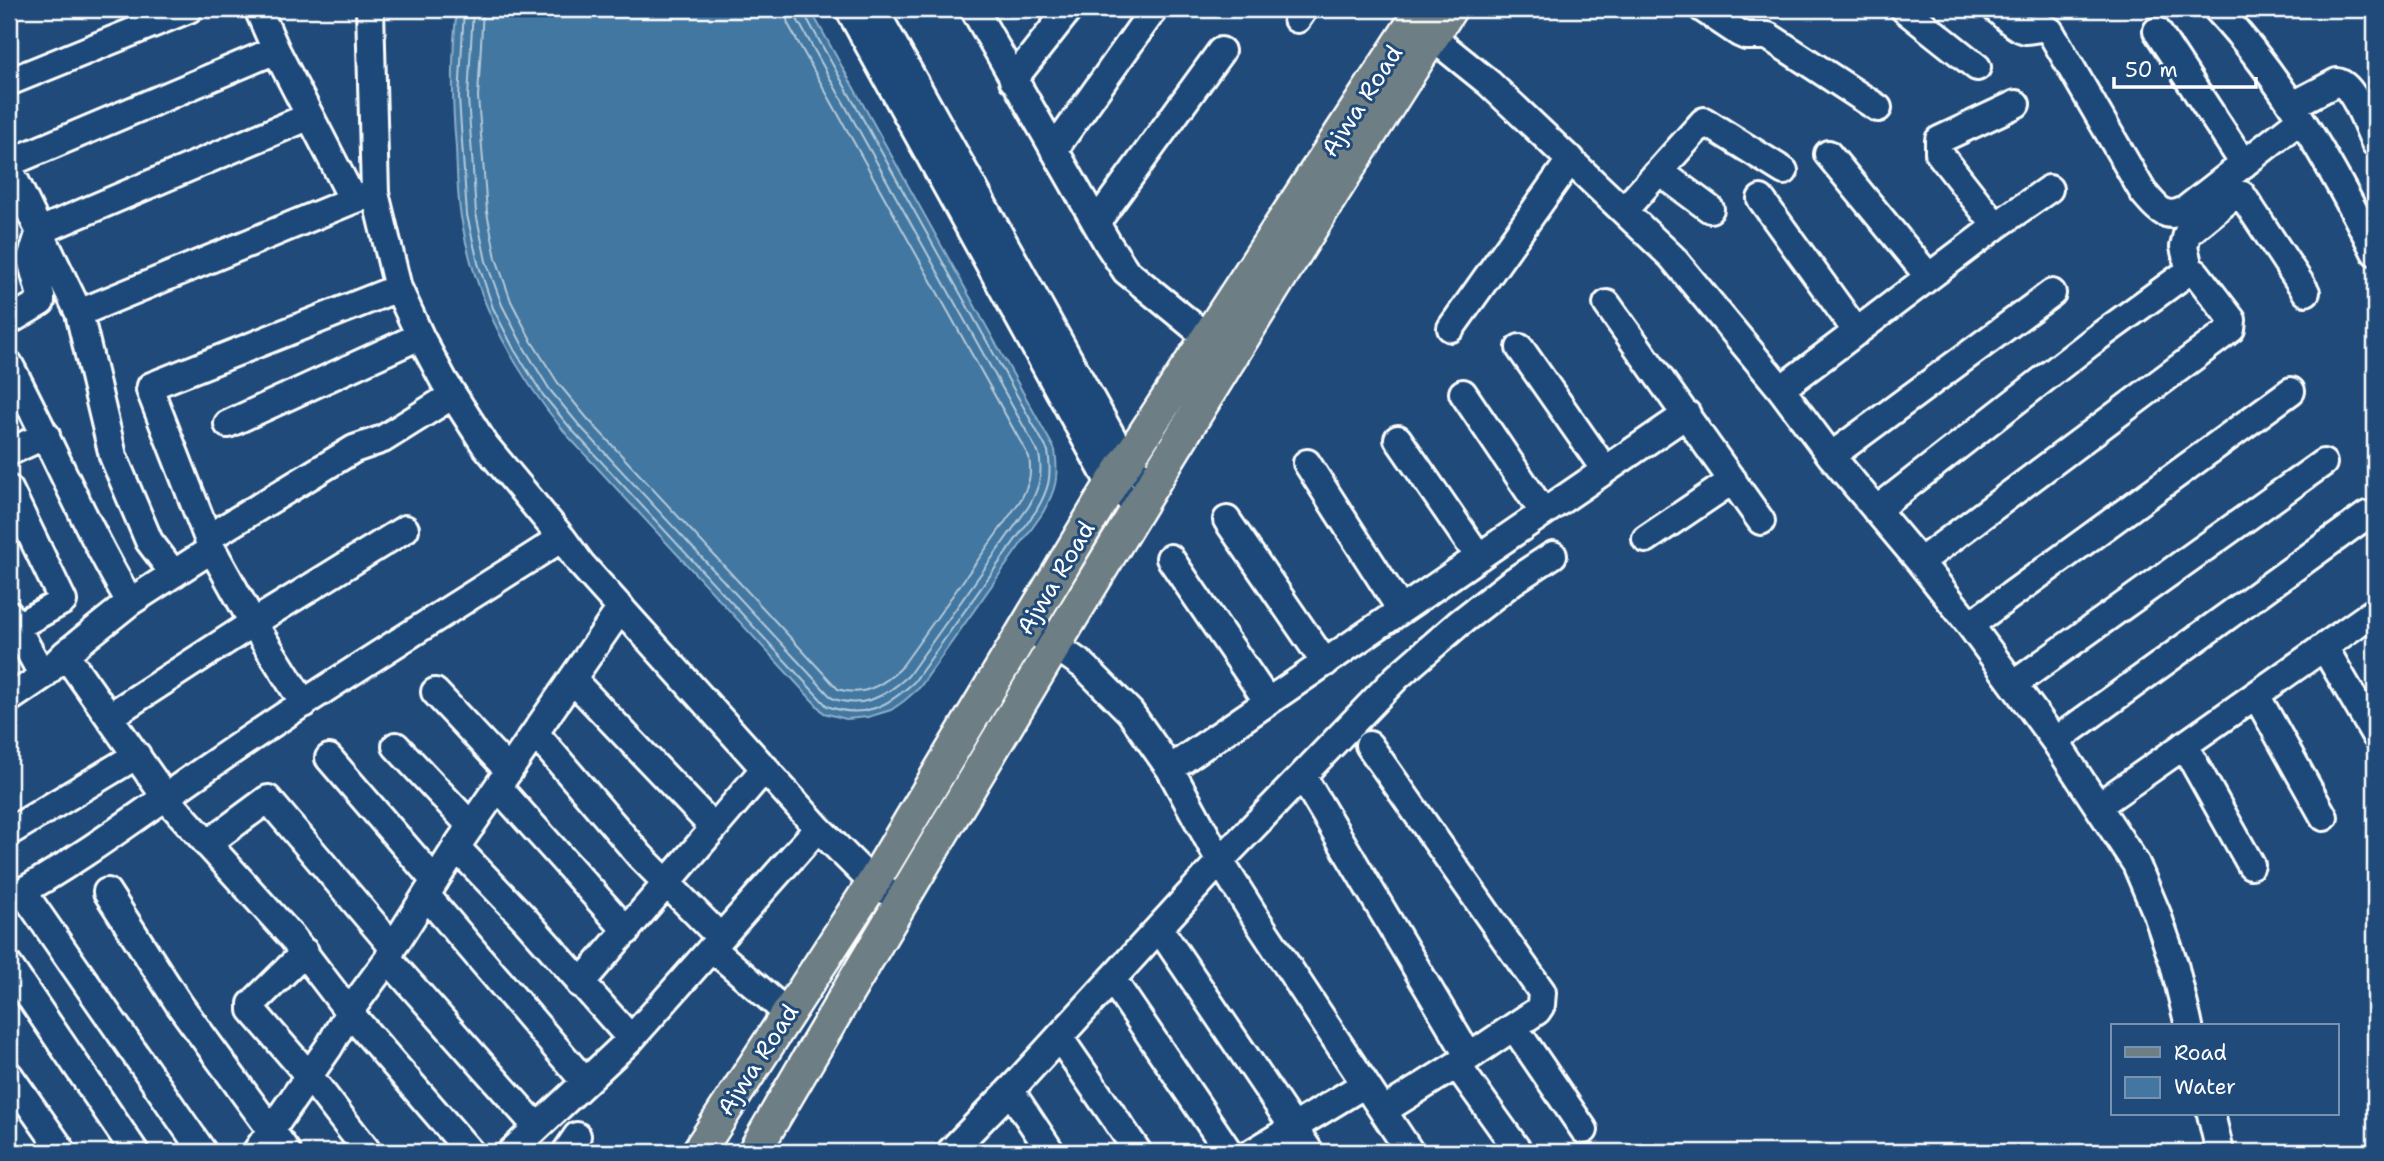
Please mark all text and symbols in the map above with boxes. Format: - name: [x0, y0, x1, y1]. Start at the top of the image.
- street label: Ajwa Road: [1314, 39, 1410, 163]
- scale bar: [2114, 46, 2256, 90]
- text: 50 m: [2125, 56, 2178, 84]
- street label: Ajwa Road: [1009, 515, 1103, 641]
- street label: Ajwa Road: [710, 998, 806, 1122]
- legend: [2111, 1024, 2338, 1116]
- text: Road: [2174, 1039, 2227, 1067]
- text: Water: [2174, 1073, 2236, 1101]

